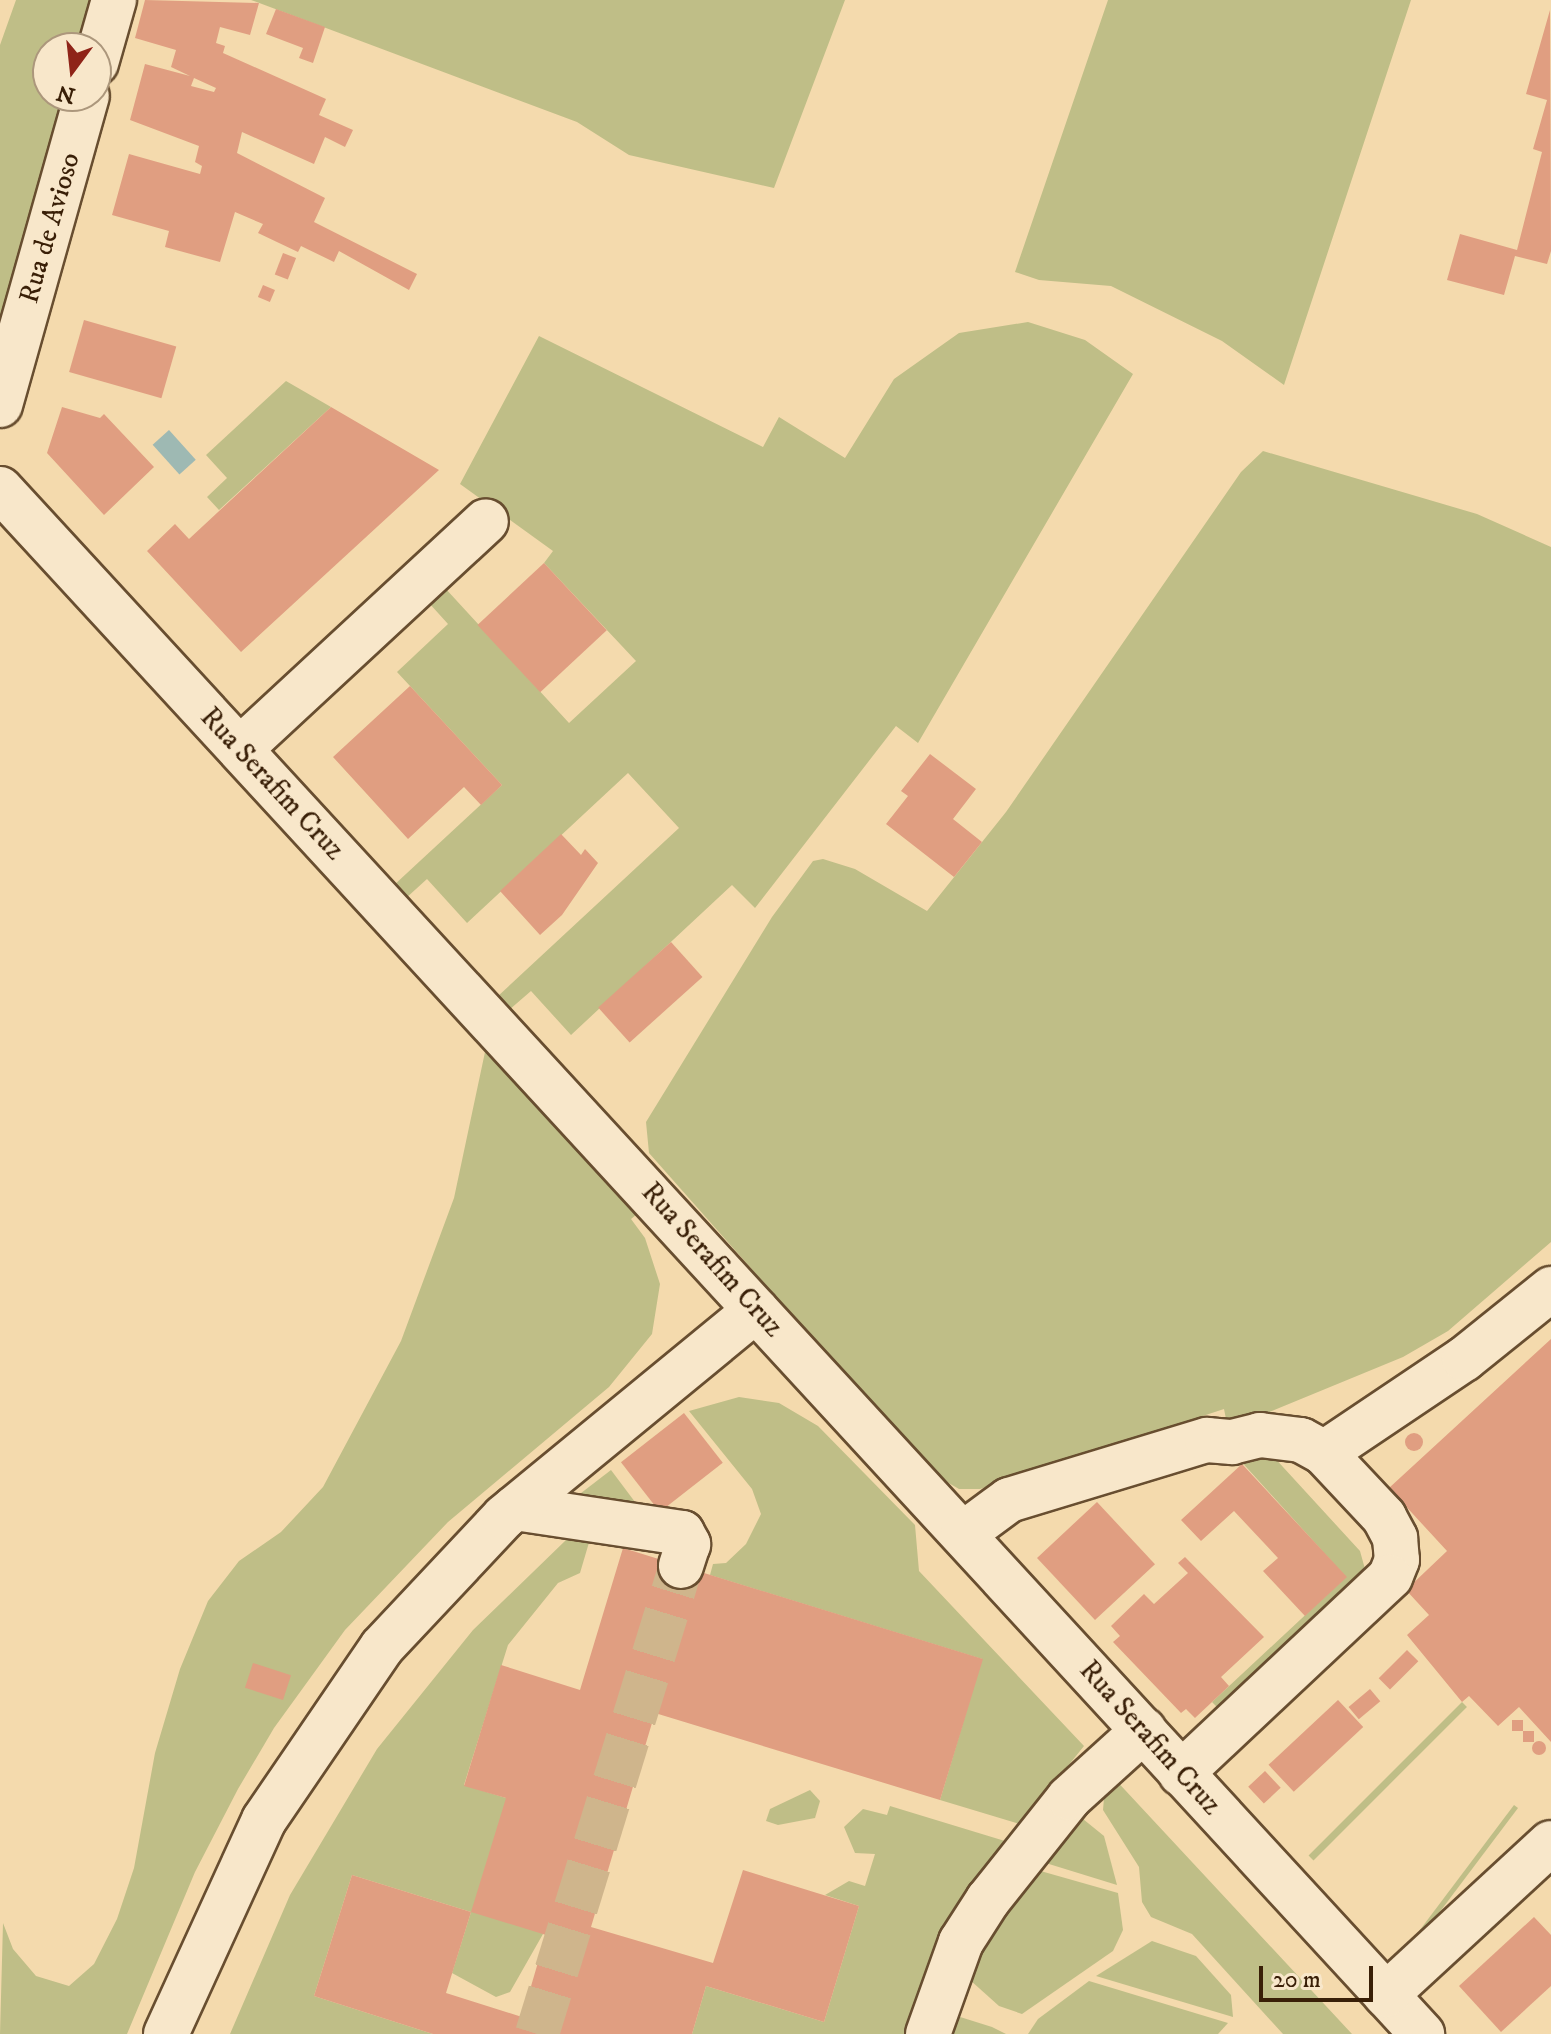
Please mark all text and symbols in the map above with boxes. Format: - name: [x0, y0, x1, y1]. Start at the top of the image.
- north arrow: [32, 32, 112, 112]
- text: N: [54, 78, 78, 109]
- street label: Rua de Avioso: [12, 149, 88, 307]
- street label: Rua Serafim Cruz: [193, 701, 351, 867]
- street label: Rua Serafim Cruz: [634, 1176, 790, 1344]
- street label: Rua Serafim Cruz: [1072, 1654, 1228, 1822]
- scale bar: [1263, 1950, 1377, 2000]
- text: 20 m: [1273, 1965, 1321, 1995]

